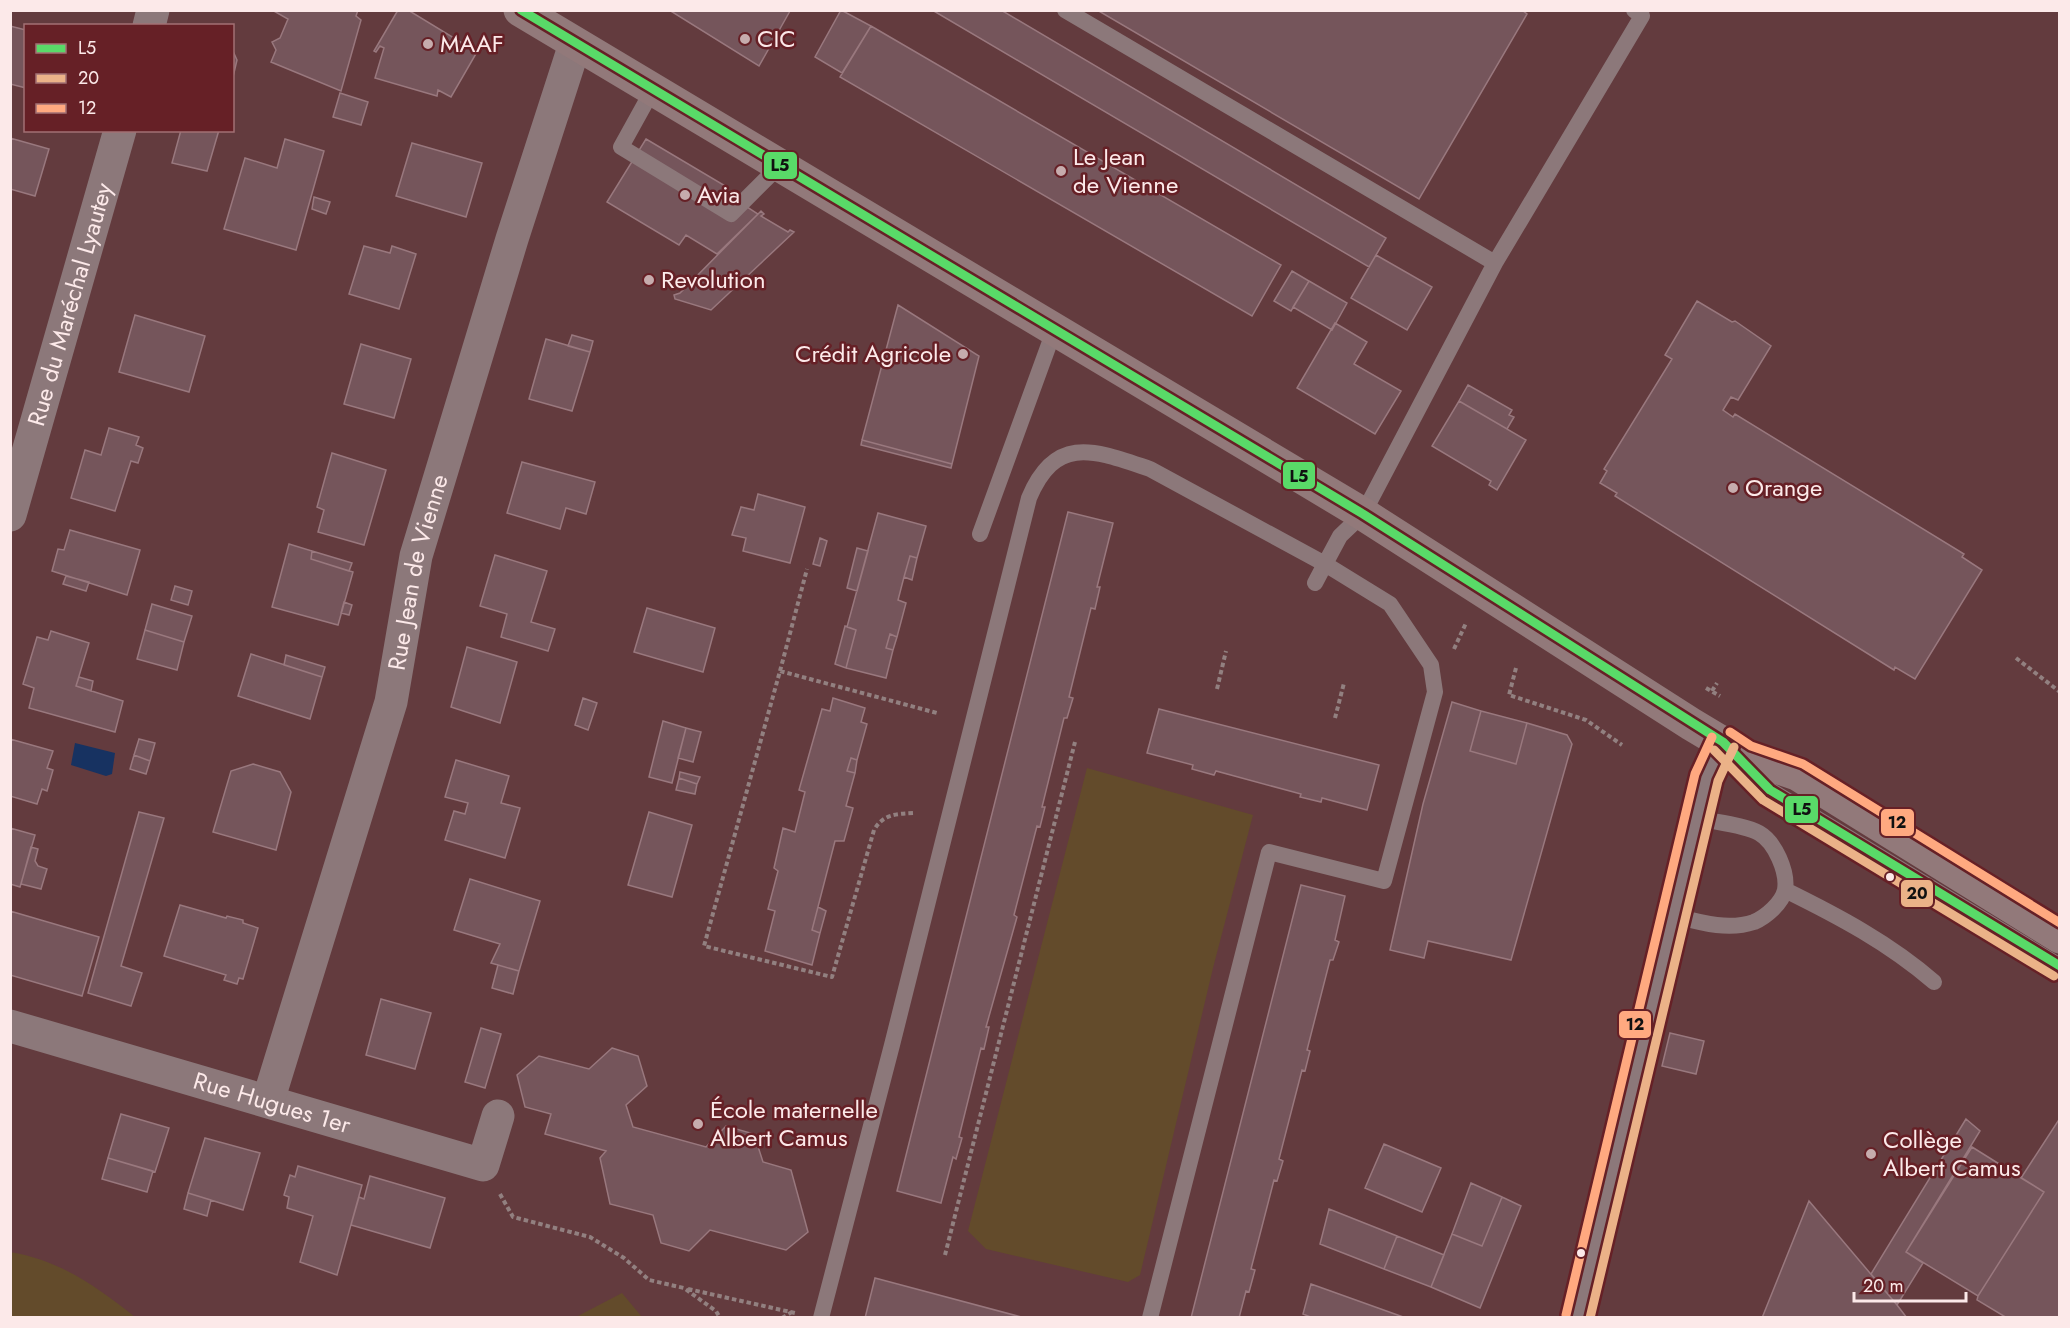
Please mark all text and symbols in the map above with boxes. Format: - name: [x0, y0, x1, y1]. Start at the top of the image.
- place label: CIC: [757, 21, 796, 56]
- legend: [24, 24, 234, 132]
- place label: MAAF: [440, 26, 504, 61]
- marker: CIC: [738, 32, 752, 46]
- text: L5: [78, 35, 96, 61]
- marker: MAAF: [421, 37, 435, 51]
- text: 20: [78, 65, 99, 91]
- text: 12: [78, 95, 96, 121]
- place label: Le Jean de Vienne: [1073, 139, 1178, 202]
- line badge: L5: [763, 151, 798, 180]
- text: L5: [771, 154, 789, 177]
- marker: Le Jean de Vienne: [1054, 164, 1068, 178]
- place label: Avia: [697, 177, 740, 212]
- street label: Rue du Maréchal Lyautey: [18, 178, 121, 430]
- marker: Avia: [678, 188, 692, 202]
- place label: Revolution: [661, 262, 766, 297]
- marker: Revolution: [642, 273, 656, 287]
- place label: Crédit Agricole: [795, 336, 951, 371]
- marker: Crédit Agricole: [956, 347, 970, 361]
- line badge: L5: [1282, 461, 1316, 490]
- text: L5: [1290, 465, 1308, 488]
- street label: Rue Jean de Vienne: [379, 470, 457, 673]
- place label: Orange: [1745, 470, 1822, 505]
- marker: Orange: [1726, 481, 1740, 495]
- line badge: L5: [1784, 795, 1819, 824]
- text: L5: [1793, 798, 1811, 821]
- line badge: 12: [1880, 808, 1915, 837]
- text: 12: [1888, 811, 1906, 834]
- unlabelled marker: [1884, 871, 1896, 883]
- line badge: 20: [1900, 879, 1934, 908]
- text: 20: [1906, 882, 1928, 905]
- line badge: 12: [1618, 1010, 1652, 1039]
- text: 12: [1626, 1013, 1644, 1036]
- street label: Rue Hugues 1er: [189, 1063, 356, 1142]
- place label: École maternelle Albert Camus: [710, 1092, 878, 1155]
- marker: École maternelle Albert Camus: [691, 1117, 705, 1131]
- place label: Collège Albert Camus: [1883, 1122, 2021, 1185]
- marker: Collège Albert Camus: [1864, 1147, 1878, 1161]
- unlabelled marker: [1575, 1247, 1587, 1259]
- scale bar: [1854, 1265, 1966, 1303]
- text: 20 m: [1863, 1273, 1903, 1299]

